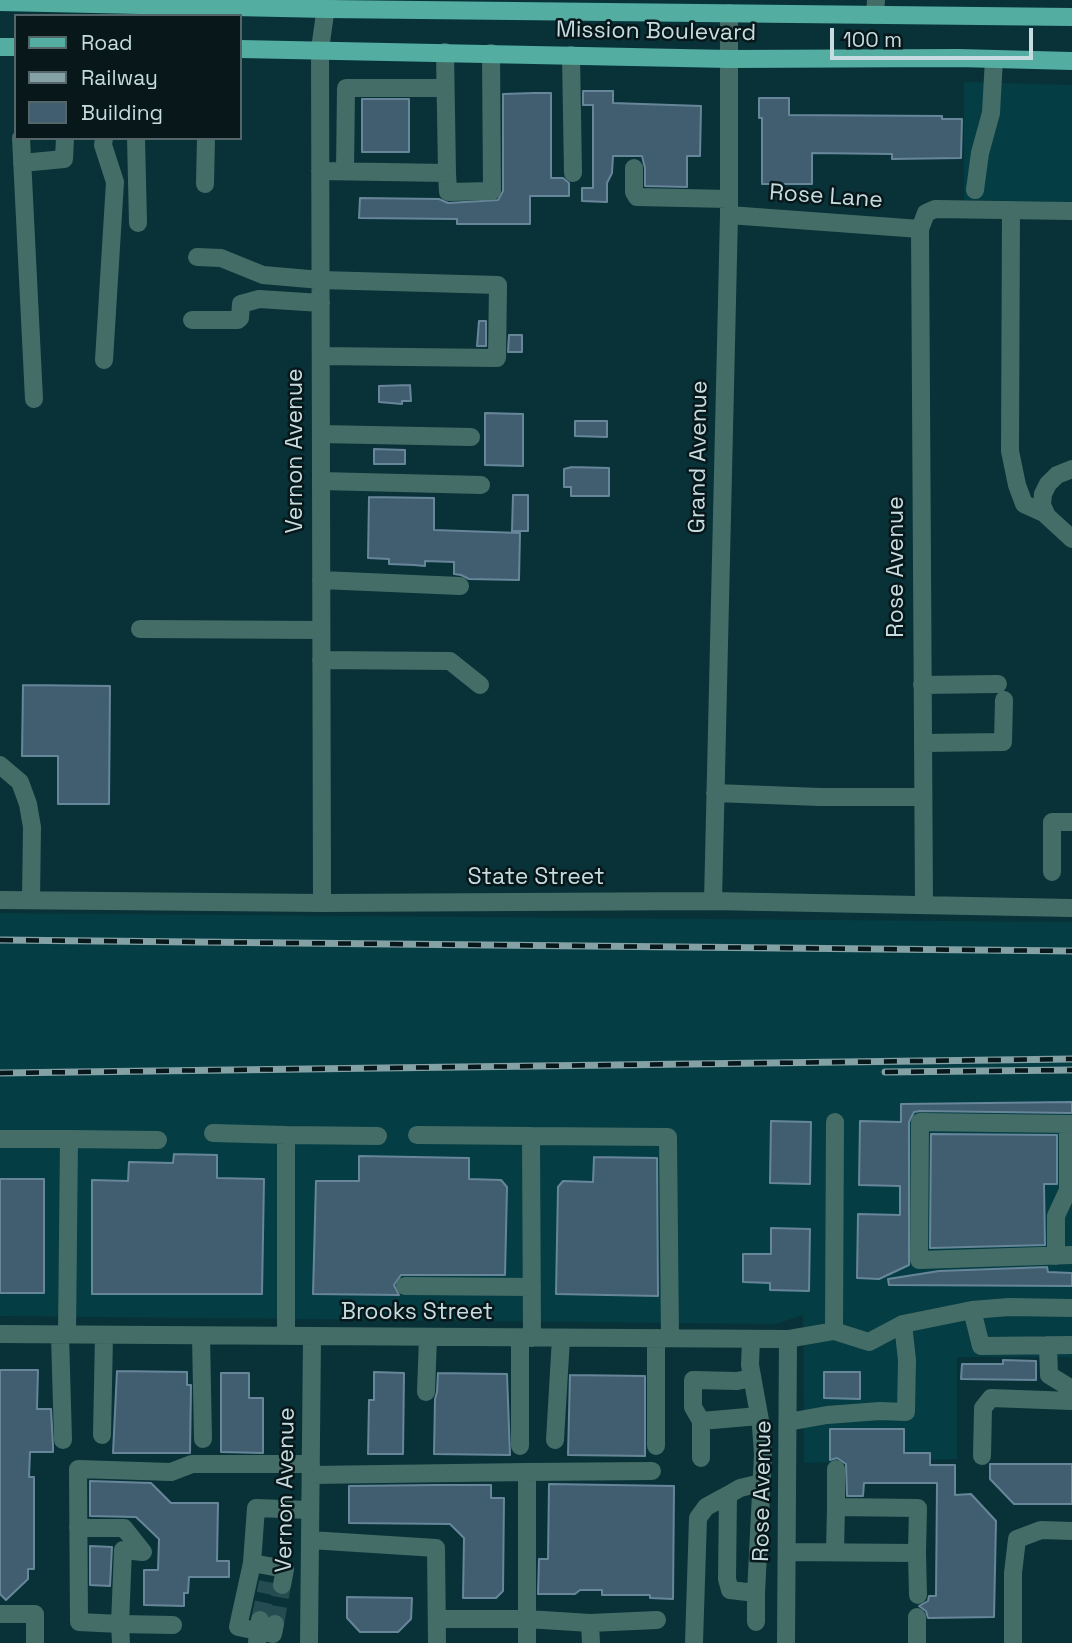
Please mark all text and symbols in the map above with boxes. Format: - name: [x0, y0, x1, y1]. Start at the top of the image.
- legend: [14, 14, 242, 140]
- scale bar: [834, 14, 1037, 58]
- street label: Mission Boulevard: [556, 16, 756, 48]
- text: 100 m: [843, 26, 902, 53]
- text: Road: [81, 29, 133, 56]
- text: Railway: [81, 64, 158, 91]
- text: Building: [81, 99, 163, 126]
- street label: Rose Lane: [768, 179, 884, 215]
- street label: Vernon Avenue: [282, 368, 310, 534]
- street label: Grand Avenue: [684, 380, 714, 534]
- street label: Rose Avenue: [883, 496, 911, 638]
- street label: State Street: [467, 864, 605, 892]
- street label: Brooks Street: [341, 1299, 493, 1327]
- street label: Vernon Avenue: [271, 1407, 301, 1573]
- street label: Rose Avenue: [748, 1420, 778, 1562]

